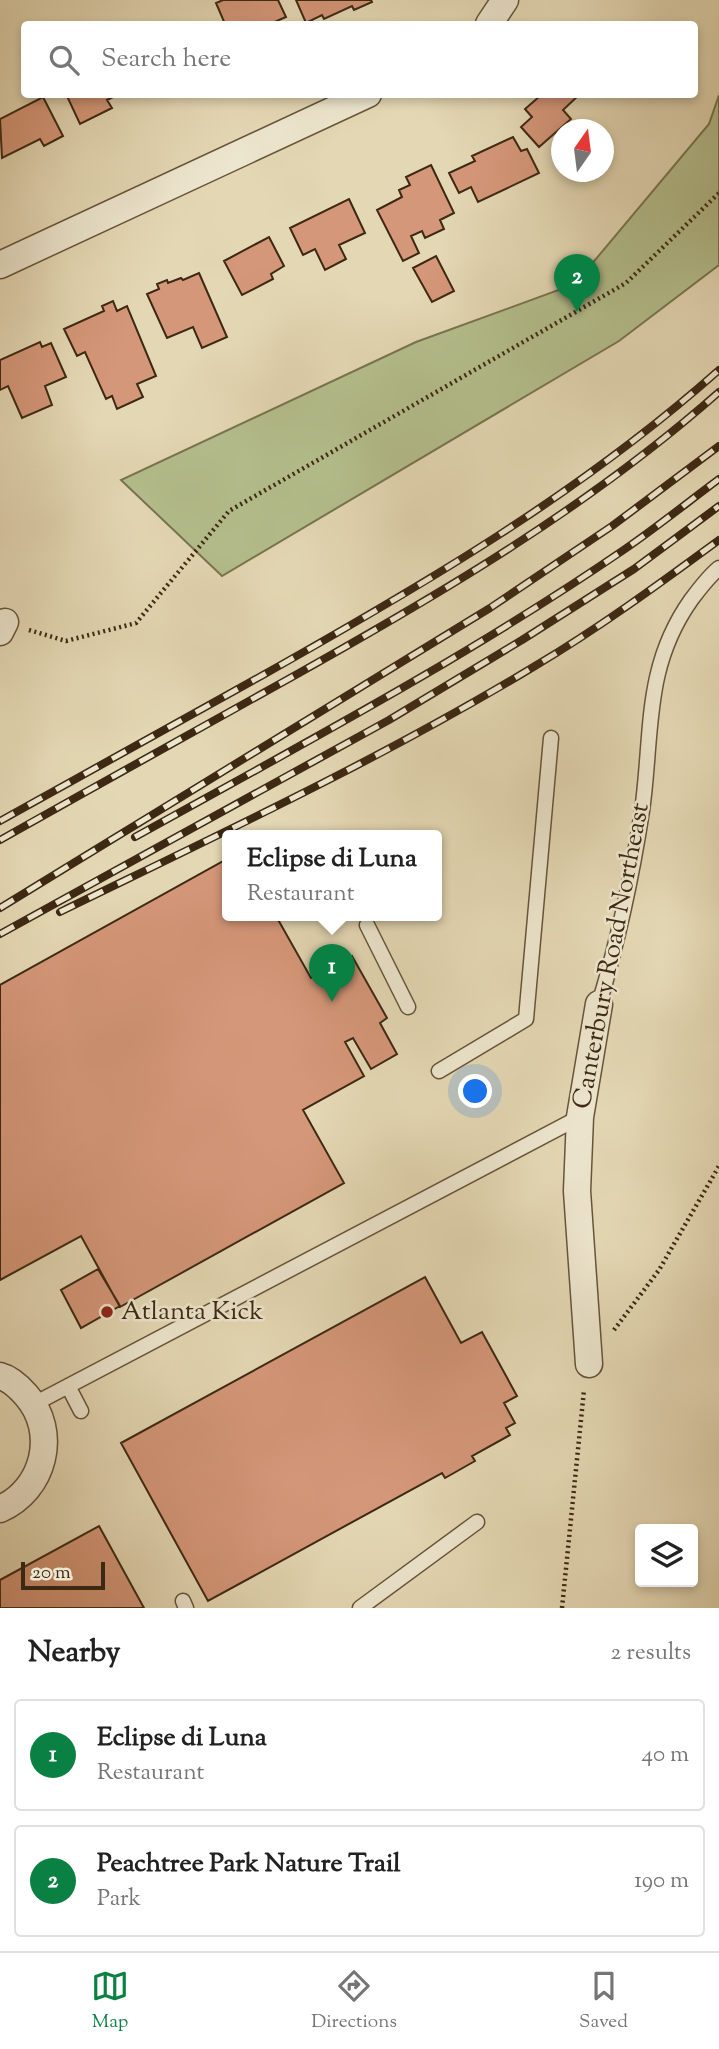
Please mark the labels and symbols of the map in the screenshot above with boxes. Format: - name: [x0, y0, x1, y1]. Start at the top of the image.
- north arrow: [551, 119, 614, 182]
- pin: 2: [554, 254, 600, 312]
- street label: Canterbury Road Northeast: [564, 800, 660, 1112]
- pin: 1: [309, 944, 355, 1002]
- your location: [458, 1074, 492, 1108]
- place label: Atlanta Kick: [121, 1294, 263, 1331]
- marker: Atlanta Kick: [99, 1304, 115, 1320]
- scale bar: [21, 1559, 105, 1591]

